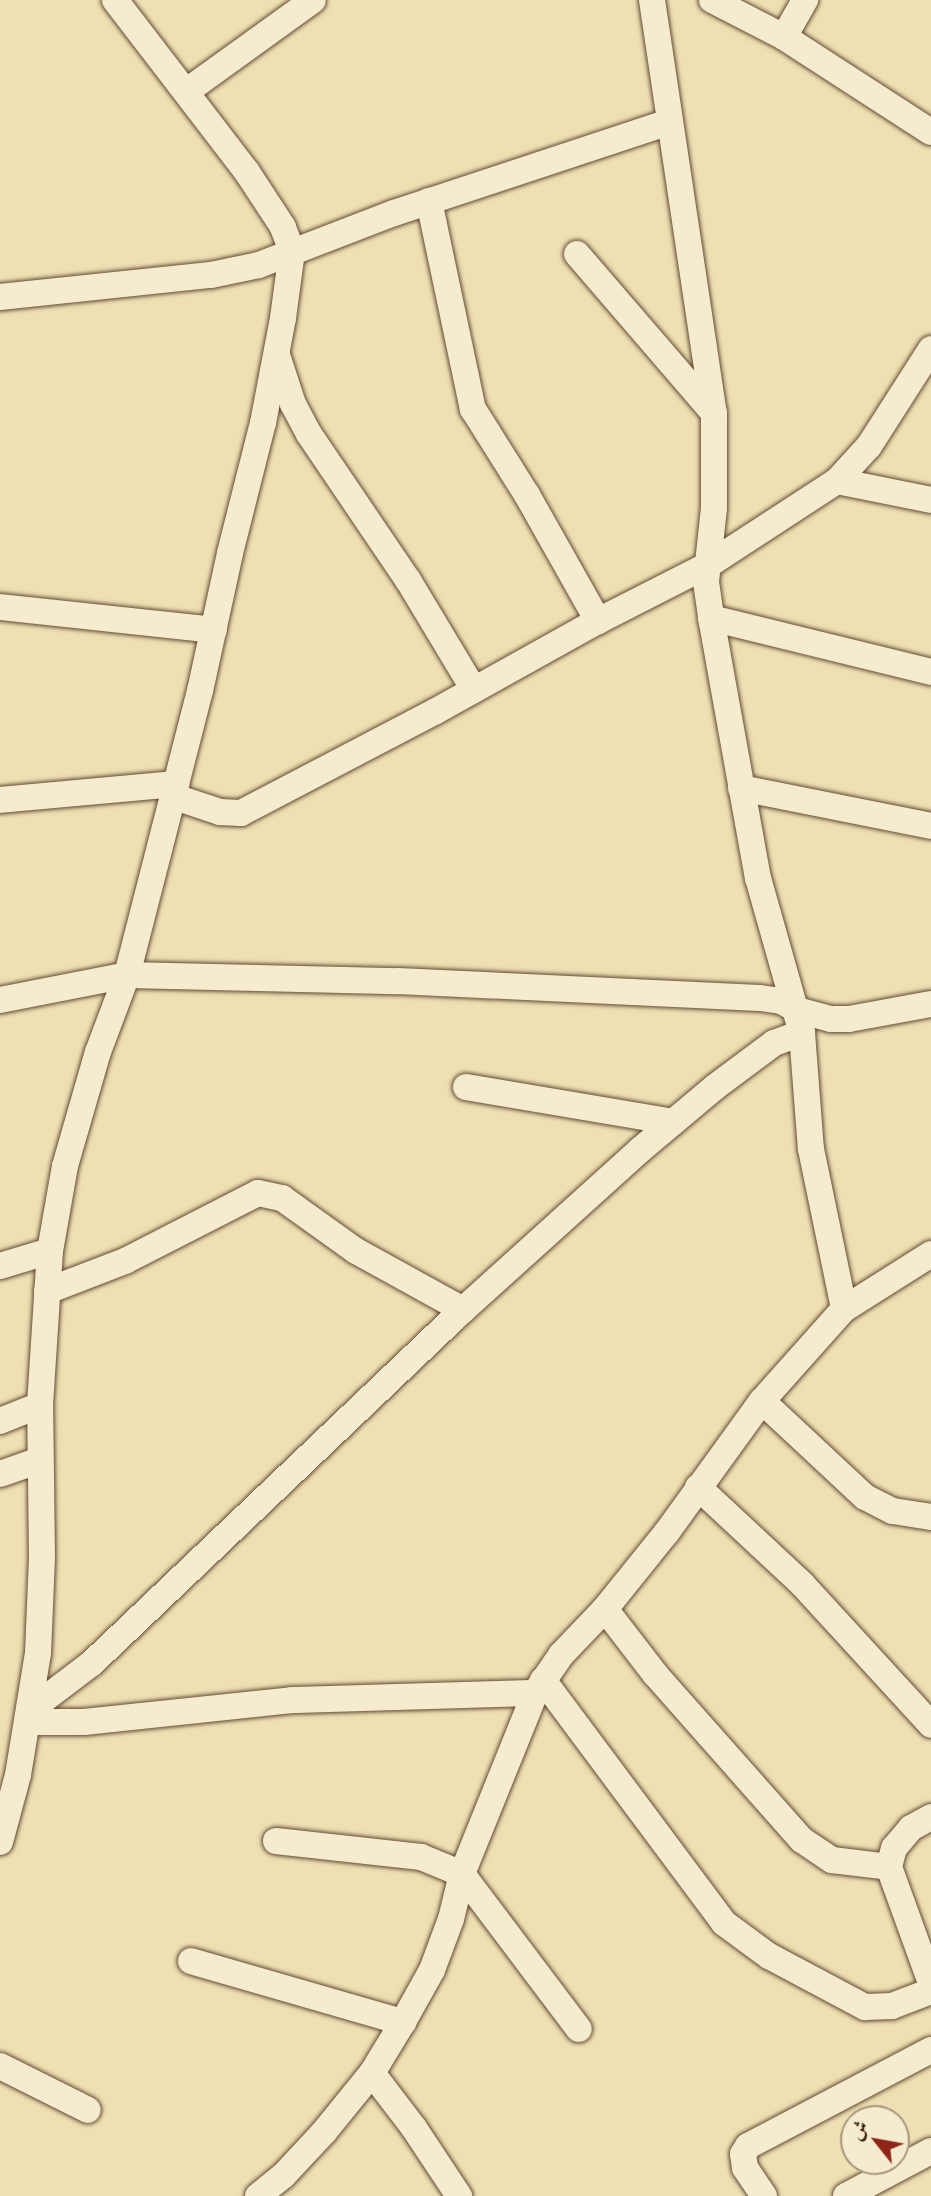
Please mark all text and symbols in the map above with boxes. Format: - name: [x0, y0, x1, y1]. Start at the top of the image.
- north arrow: [840, 2105, 910, 2175]
- text: ش: [844, 2116, 873, 2144]

